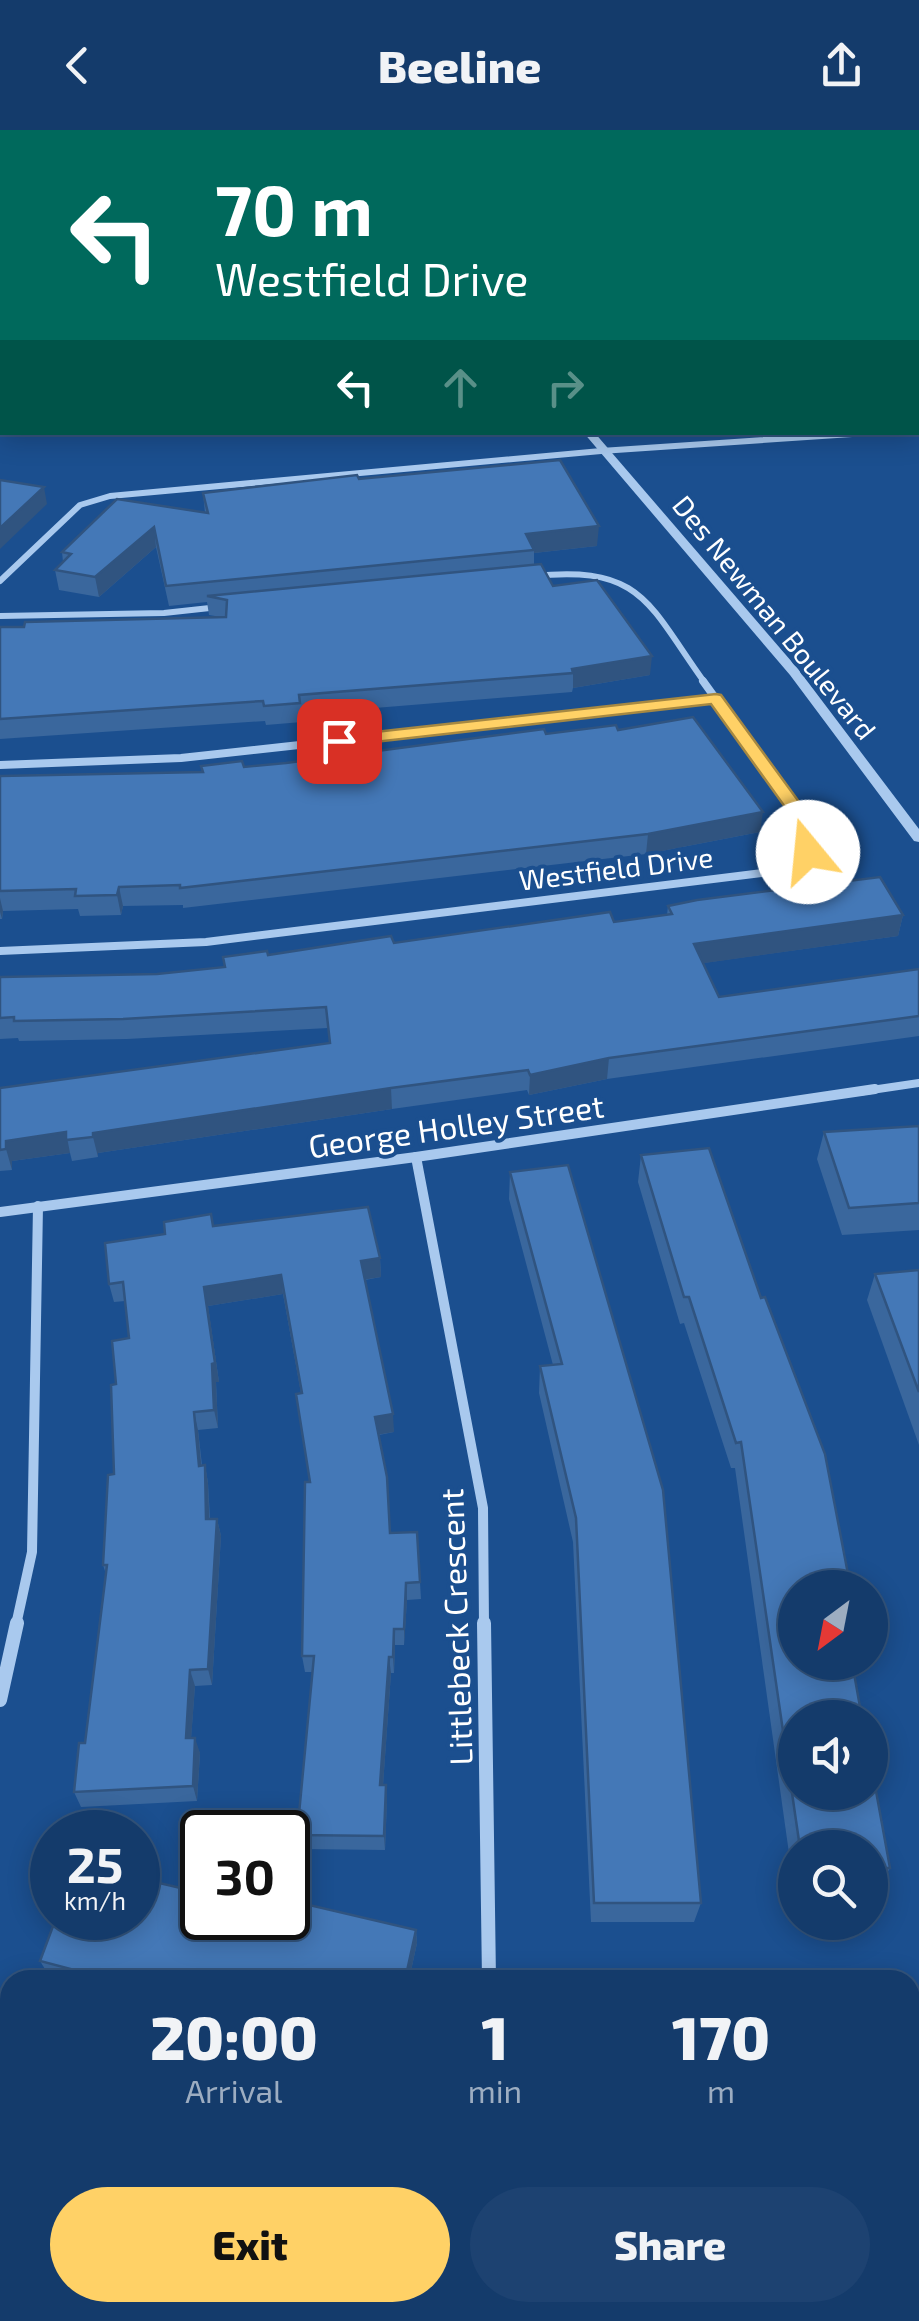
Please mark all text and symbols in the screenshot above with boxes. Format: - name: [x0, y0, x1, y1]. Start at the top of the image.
- icon: back: [50, 38, 105, 93]
- text: Beeline: [378, 38, 541, 92]
- icon: share: [814, 38, 869, 93]
- text: 70 m: [215, 166, 373, 250]
- icon: left: [50, 170, 180, 300]
- text: Westfield Drive: [215, 251, 528, 305]
- icon: left: [328, 360, 383, 415]
- icon: ahead: [433, 360, 488, 415]
- icon: right: [538, 360, 593, 415]
- street label: Des Newman Boulevard: [666, 488, 884, 746]
- pin: [297, 699, 382, 784]
- icon: arrive: [312, 714, 367, 769]
- position arrow: [756, 800, 860, 904]
- street label: Westfield Drive: [517, 839, 715, 897]
- street label: George Holley Street: [306, 1085, 606, 1165]
- street label: Littlebeck Crescent: [431, 1488, 479, 1766]
- north arrow: [778, 1570, 888, 1680]
- map controls: [778, 1570, 888, 1940]
- button: sound: [778, 1700, 888, 1810]
- speed limit sign: 30: [180, 1810, 310, 1940]
- button: search: [778, 1830, 888, 1940]
- text: 25: [67, 1833, 123, 1893]
- text: km/h: [64, 1885, 126, 1915]
- text: 20:00: [150, 2000, 318, 2072]
- text: 1: [481, 2000, 508, 2072]
- text: 170: [672, 2000, 770, 2072]
- text: Arrival: [185, 2071, 283, 2109]
- text: min: [468, 2071, 522, 2109]
- text: m: [707, 2071, 735, 2109]
- button: Exit: [50, 2187, 450, 2302]
- button: Share: [470, 2187, 870, 2302]

